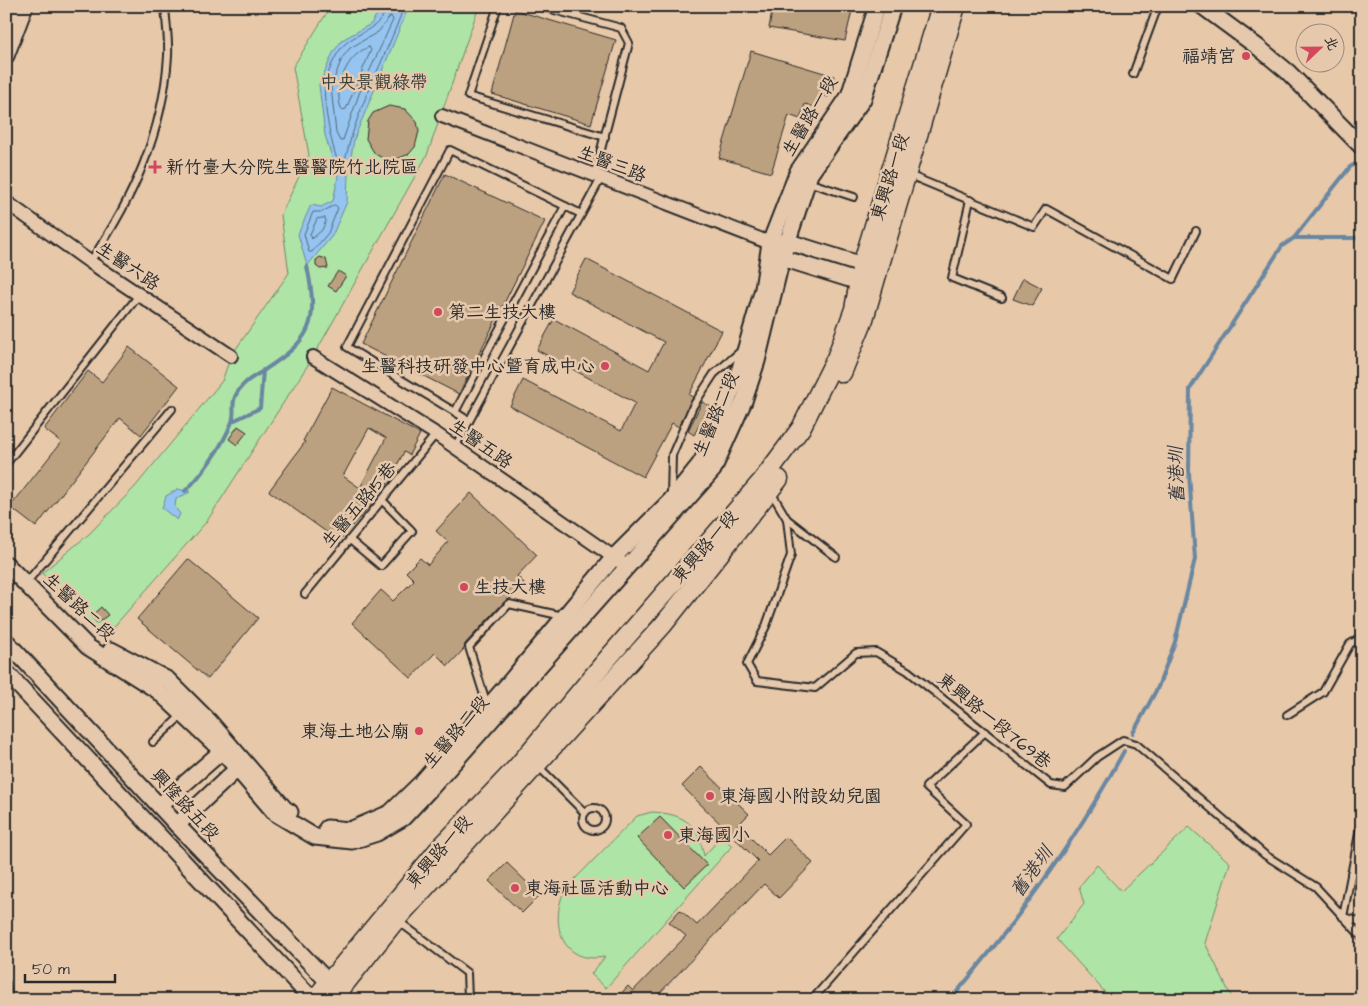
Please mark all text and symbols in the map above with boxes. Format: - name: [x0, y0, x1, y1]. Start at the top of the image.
- north arrow: [1296, 22, 1346, 72]
- text: 北: [1319, 33, 1343, 54]
- place label: 福靖宮: [1182, 44, 1236, 69]
- marker: 福靖宮: [1240, 50, 1252, 62]
- park label: 中央景觀綠帶: [320, 70, 428, 95]
- street label: 生醫路一段: [776, 71, 844, 161]
- street label: 東興路一段: [865, 130, 915, 224]
- street label: 生醫三路: [574, 139, 650, 189]
- place label: 新竹臺大分院生醫醫院竹北院區: [166, 155, 418, 180]
- marker: 新竹臺大分院生醫醫院竹北院區: [148, 160, 162, 174]
- street label: 生醫六路: [91, 236, 165, 296]
- place label: 第二生技大樓: [448, 300, 556, 325]
- marker: 第二生技大樓: [432, 306, 444, 318]
- place label: 生醫科技研發中心暨育成中心: [361, 354, 595, 379]
- marker: 生醫科技研發中心暨育成中心: [599, 360, 611, 372]
- street label: 生醫路二段: [687, 368, 745, 460]
- street label: 生醫五路: [444, 413, 518, 475]
- water label: 舊港圳: [1162, 444, 1191, 504]
- street label: 生醫五路15巷: [316, 457, 402, 553]
- street label: 東興路一段: [666, 505, 744, 589]
- street label: 生醫路二段: [38, 567, 120, 647]
- place label: 生技大樓: [474, 575, 546, 600]
- marker: 生技大樓: [458, 581, 470, 593]
- street label: 東興路一段769巷: [931, 667, 1057, 775]
- street label: 生醫路二段: [417, 690, 495, 774]
- place label: 東海土地公廟: [301, 719, 409, 744]
- marker: 東海土地公廟: [413, 725, 425, 737]
- street label: 興隆路五段: [145, 764, 225, 846]
- place label: 東海國小附設幼兒園: [720, 784, 882, 809]
- marker: 東海國小附設幼兒園: [704, 790, 716, 802]
- street label: 東興路一段: [400, 810, 478, 894]
- place label: 東海國小: [678, 823, 750, 848]
- marker: 東海國小: [662, 829, 674, 841]
- water label: 舊港圳: [1004, 839, 1061, 903]
- place label: 東海社區活動中心: [525, 876, 669, 901]
- marker: 東海社區活動中心: [509, 882, 521, 894]
- scale bar: [25, 951, 115, 983]
- text: 50 m: [32, 959, 70, 980]

